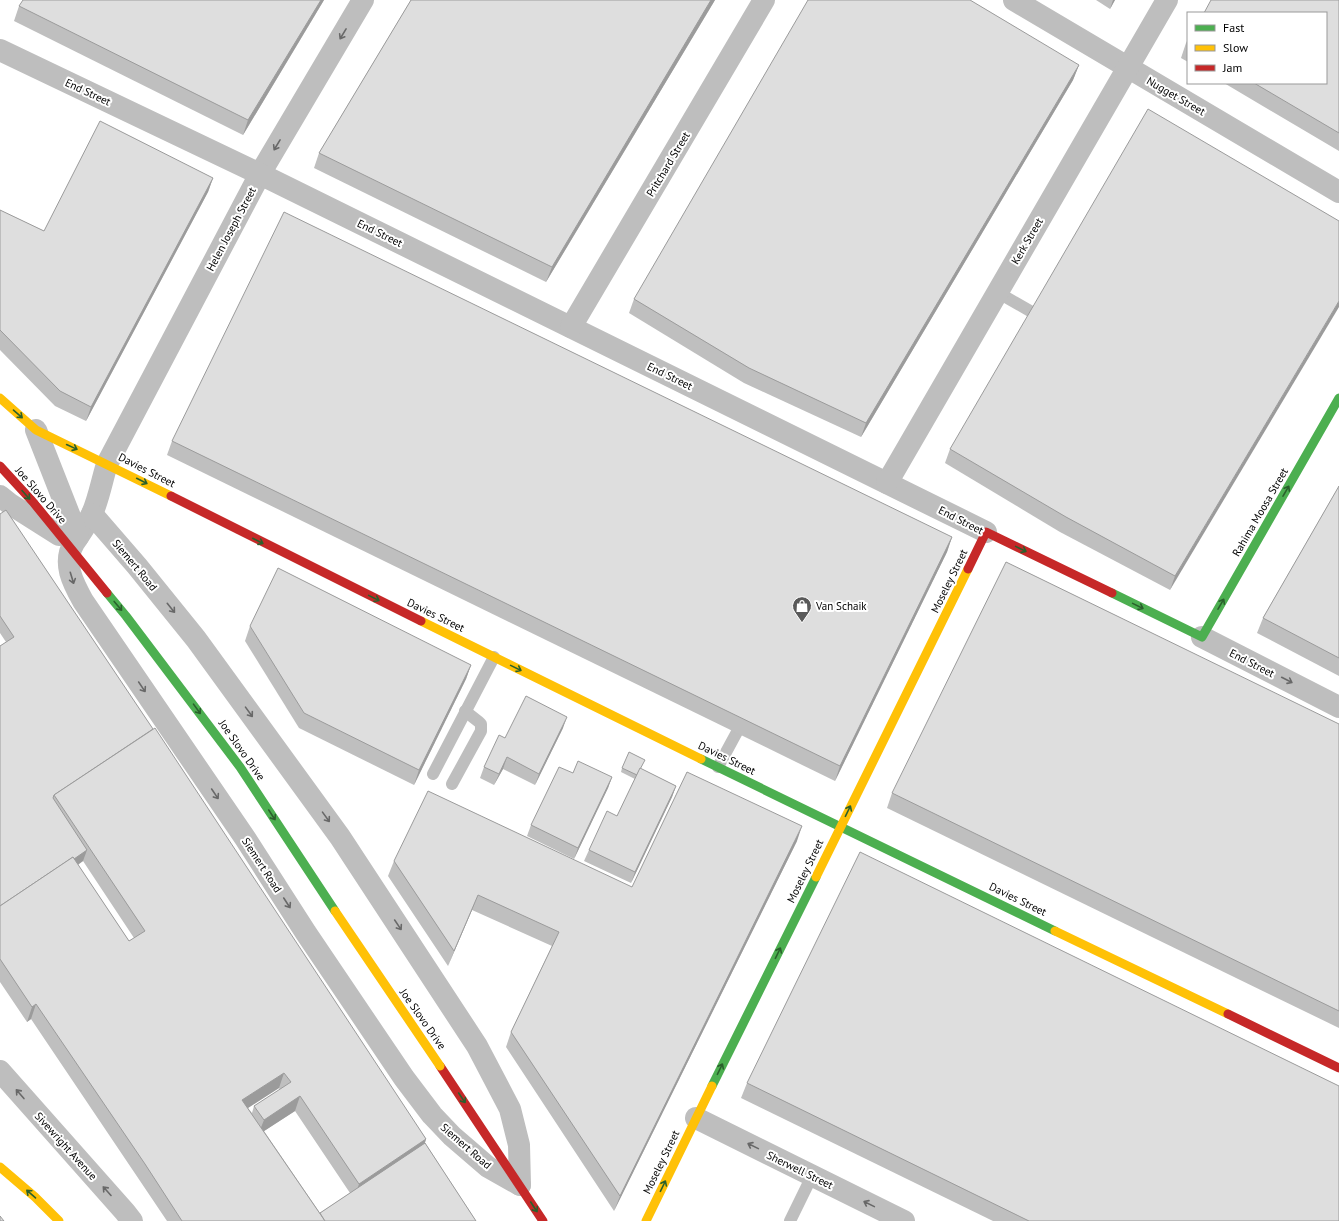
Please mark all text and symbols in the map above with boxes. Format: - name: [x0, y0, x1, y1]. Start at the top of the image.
- legend: [1187, 12, 1327, 84]
- text: Fast: [1223, 20, 1244, 35]
- one-way arrow: [339, 27, 347, 39]
- text: Slow: [1223, 40, 1248, 55]
- text: Jam: [1222, 60, 1242, 75]
- street label: Nugget Street: [1144, 74, 1208, 119]
- street label: End Street: [63, 75, 113, 109]
- street label: Pritchard Street: [643, 129, 693, 199]
- one-way arrow: [272, 139, 280, 151]
- street label: Helen Joseph Street: [203, 184, 259, 273]
- street label: Kerk Street: [1008, 215, 1046, 267]
- street label: End Street: [355, 216, 405, 250]
- street label: End Street: [645, 359, 695, 393]
- one-way arrow: [13, 410, 23, 419]
- one-way arrow: [66, 444, 78, 451]
- street label: Davies Street: [116, 450, 178, 490]
- street label: Joe Slovo Drive: [12, 463, 70, 527]
- street label: Rahima Moosa Street: [1229, 465, 1291, 559]
- one-way arrow: [136, 478, 148, 485]
- one-way arrow: [1282, 485, 1290, 497]
- one-way arrow: [21, 490, 31, 500]
- street label: End Street: [936, 503, 986, 537]
- street label: Siemert Road: [109, 536, 161, 594]
- one-way arrow: [251, 537, 263, 545]
- one-way arrow: [1015, 546, 1027, 553]
- street label: Moseley Street: [928, 547, 971, 615]
- one-way arrow: [69, 571, 76, 584]
- one-way arrow: [368, 595, 380, 602]
- street label: Davies Street: [405, 595, 467, 635]
- shop icon: Van Schaik: [791, 595, 813, 623]
- one-way arrow: [1218, 598, 1226, 610]
- place label: Van Schaik: [815, 599, 867, 613]
- one-way arrow: [114, 600, 123, 611]
- one-way arrow: [167, 603, 176, 613]
- one-way arrow: [1132, 603, 1144, 610]
- street label: End Street: [1227, 646, 1277, 680]
- one-way arrow: [510, 665, 522, 672]
- one-way arrow: [1280, 677, 1292, 684]
- one-way arrow: [138, 681, 146, 692]
- one-way arrow: [193, 703, 201, 714]
- one-way arrow: [245, 706, 253, 717]
- street label: Joe Slovo Drive: [215, 716, 268, 783]
- street label: Davies Street: [696, 738, 758, 778]
- one-way arrow: [211, 788, 219, 799]
- one-way arrow: [845, 805, 852, 817]
- one-way arrow: [268, 809, 276, 820]
- one-way arrow: [321, 811, 330, 822]
- street label: Siemert Road: [239, 835, 285, 895]
- street label: Moseley Street: [784, 837, 827, 905]
- street label: Davies Street: [987, 879, 1049, 919]
- one-way arrow: [283, 897, 291, 909]
- one-way arrow: [394, 919, 402, 930]
- one-way arrow: [775, 947, 782, 959]
- street label: Joe Slovo Drive: [396, 985, 449, 1052]
- one-way arrow: [717, 1063, 724, 1075]
- one-way arrow: [16, 1089, 25, 1099]
- one-way arrow: [458, 1092, 466, 1103]
- street label: Sivewright Avenue: [32, 1109, 101, 1183]
- street label: Siemert Road: [438, 1120, 494, 1172]
- street label: Moseley Street: [640, 1128, 683, 1196]
- one-way arrow: [747, 1142, 759, 1150]
- street label: Sherwell Street: [764, 1148, 836, 1192]
- one-way arrow: [660, 1180, 667, 1192]
- one-way arrow: [102, 1186, 111, 1197]
- one-way arrow: [26, 1189, 37, 1198]
- one-way arrow: [864, 1200, 876, 1207]
- one-way arrow: [530, 1201, 538, 1212]

